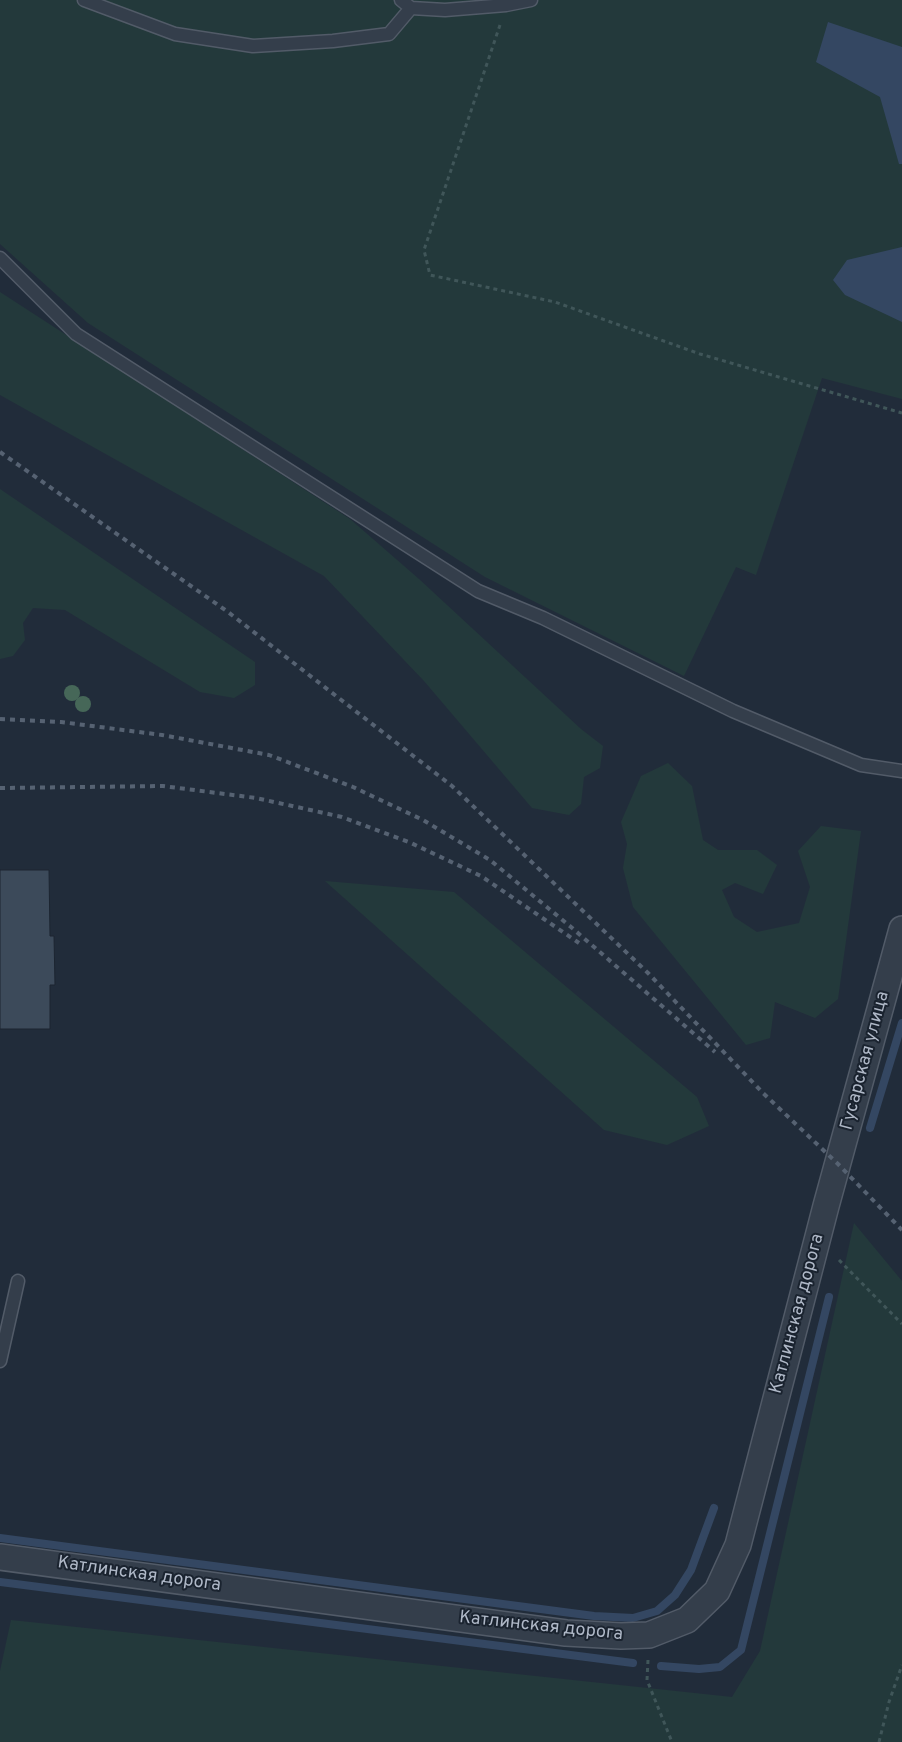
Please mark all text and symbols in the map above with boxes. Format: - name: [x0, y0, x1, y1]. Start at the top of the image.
- street label: Гусарская улица: [837, 989, 895, 1133]
- street label: Катлинская дорога: [766, 1232, 830, 1396]
- street label: Катлинская дорога: [56, 1553, 222, 1597]
- street label: Катлинская дорога: [458, 1608, 624, 1646]

